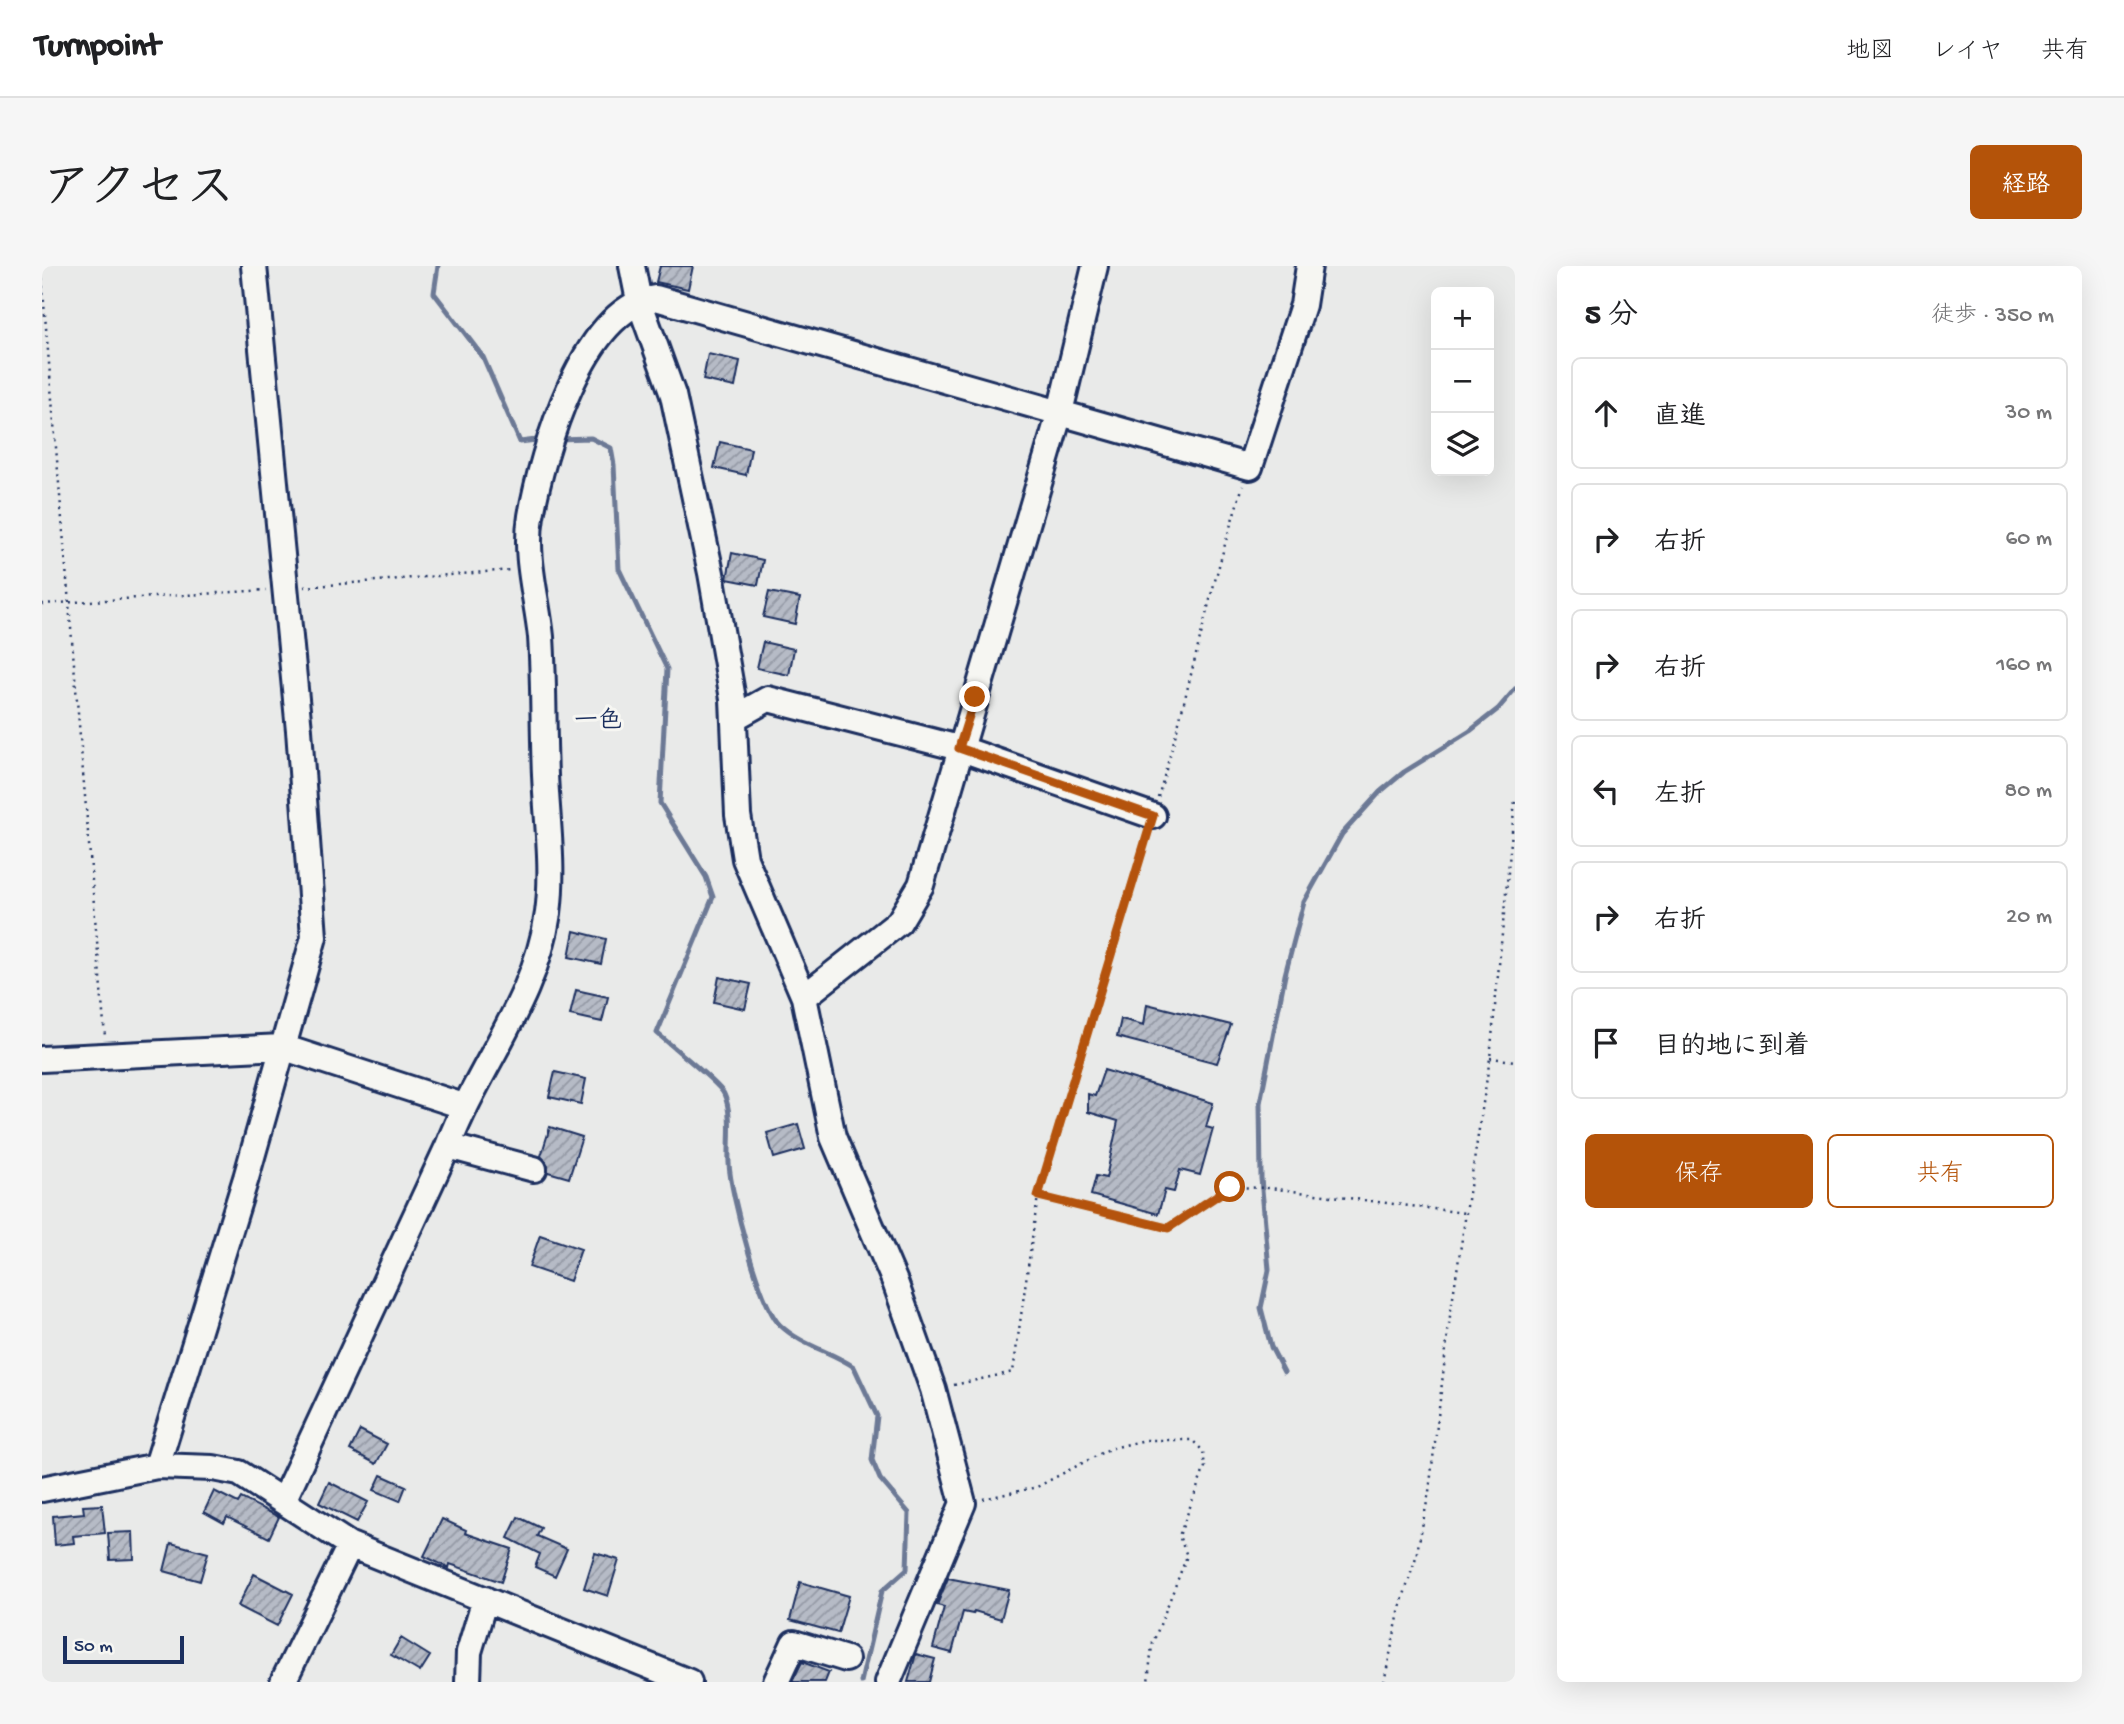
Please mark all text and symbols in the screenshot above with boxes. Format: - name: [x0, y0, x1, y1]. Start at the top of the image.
- text: Turnpoint: [35, 29, 160, 67]
- text: 地図: [1846, 38, 1894, 67]
- text: レイヤ: [1932, 38, 2003, 67]
- text: 共有: [2041, 38, 2089, 67]
- button: 経路: [1970, 145, 2082, 219]
- text: アクセス: [42, 163, 235, 221]
- map controls: [1431, 287, 1494, 476]
- button: +: [1431, 287, 1494, 350]
- text: 5 分: [1585, 300, 1638, 335]
- text: 徒歩 · 350 m: [1931, 303, 2054, 330]
- button: −: [1431, 350, 1494, 413]
- icon: ahead: [1587, 394, 1625, 432]
- text: 30 m: [2005, 400, 2052, 427]
- text: 直進: [1654, 403, 1706, 434]
- button: layers: [1431, 413, 1494, 476]
- icon: right: [1587, 520, 1625, 558]
- text: 60 m: [2006, 526, 2052, 553]
- text: 右折: [1654, 529, 1706, 560]
- icon: right: [1587, 646, 1625, 684]
- text: 160 m: [1996, 652, 2052, 679]
- text: 右折: [1654, 655, 1706, 686]
- route end: [959, 681, 990, 712]
- district label: 一色: [574, 707, 622, 737]
- icon: left: [1587, 772, 1625, 810]
- text: 80 m: [2005, 778, 2052, 805]
- text: 左折: [1654, 781, 1706, 812]
- icon: right: [1587, 898, 1625, 936]
- text: 20 m: [2006, 904, 2052, 931]
- text: 右折: [1654, 907, 1706, 938]
- icon: arrive: [1587, 1024, 1625, 1062]
- text: 目的地に到着: [1654, 1033, 1810, 1064]
- button: 保存: [1585, 1134, 1813, 1208]
- button: 共有: [1827, 1134, 2054, 1208]
- route start: [1214, 1171, 1245, 1202]
- scale bar: [63, 1633, 184, 1665]
- text: 50 m: [74, 1636, 113, 1659]

